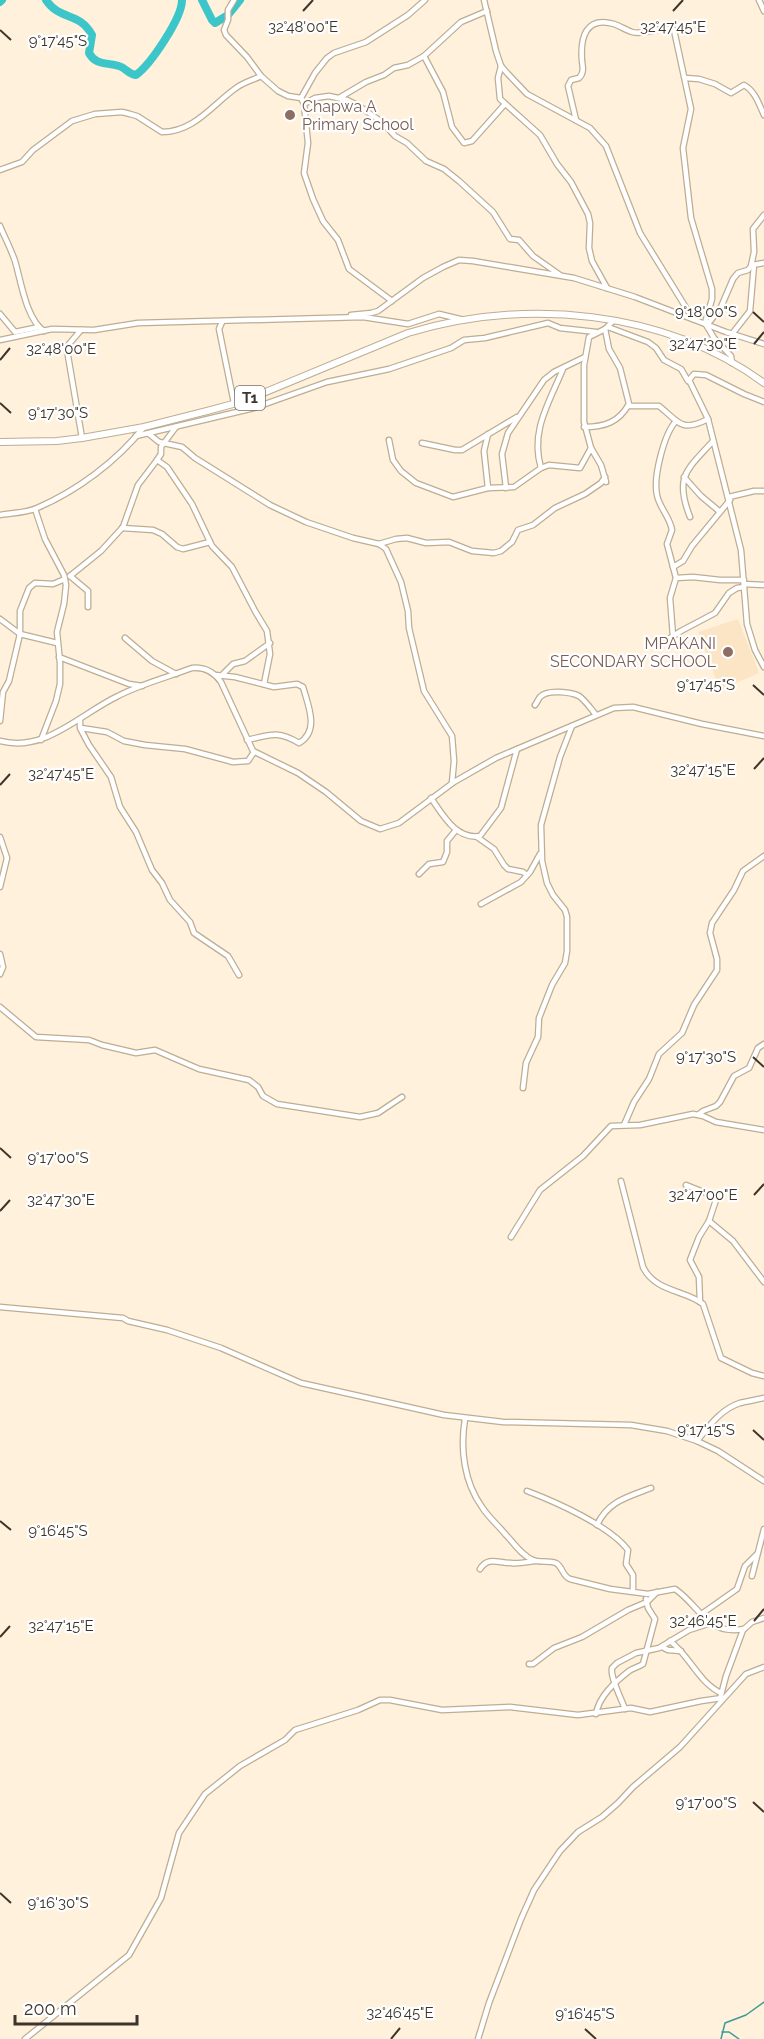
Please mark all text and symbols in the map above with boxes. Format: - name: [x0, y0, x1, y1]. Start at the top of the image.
- text: 32°48'00"E: [268, 18, 338, 36]
- text: 32°47'45"E: [640, 18, 706, 36]
- text: 9°17'45"S: [29, 32, 87, 50]
- place label: Chapwa A Primary School: [302, 97, 414, 134]
- marker: Chapwa A Primary School: [283, 108, 297, 122]
- text: 9°18'00"S: [675, 303, 737, 321]
- text: 32°47'30"E: [669, 335, 737, 353]
- text: 32°48'00"E: [26, 340, 96, 358]
- road number: T1: [235, 386, 265, 410]
- text: 9°17'30"S: [28, 404, 88, 422]
- place label: MPAKANI SECONDARY SCHOOL: [550, 634, 717, 671]
- marker: MPAKANI SECONDARY SCHOOL: [721, 645, 735, 659]
- text: 9°17'45"S: [677, 676, 735, 694]
- text: 32°47'15"E: [670, 761, 736, 779]
- text: 32°47'45"E: [28, 765, 94, 783]
- text: 9°17'30"S: [676, 1048, 736, 1066]
- text: 9°17'00"S: [27, 1149, 89, 1167]
- text: 32°47'00"E: [668, 1186, 738, 1204]
- text: 32°47'30"E: [27, 1191, 95, 1209]
- text: 9°17'15"S: [677, 1421, 735, 1439]
- text: 9°16'45"S: [28, 1522, 88, 1540]
- text: 32°46'45"E: [669, 1612, 737, 1630]
- text: 32°47'15"E: [28, 1617, 94, 1635]
- text: 9°17'00"S: [675, 1794, 737, 1812]
- text: 9°16'30"S: [27, 1894, 89, 1912]
- scale bar: [15, 1988, 136, 2026]
- text: 200 m: [24, 1998, 77, 2019]
- text: 32°46'45"E: [366, 2004, 434, 2022]
- text: 9°16'45"S: [555, 2005, 615, 2023]

